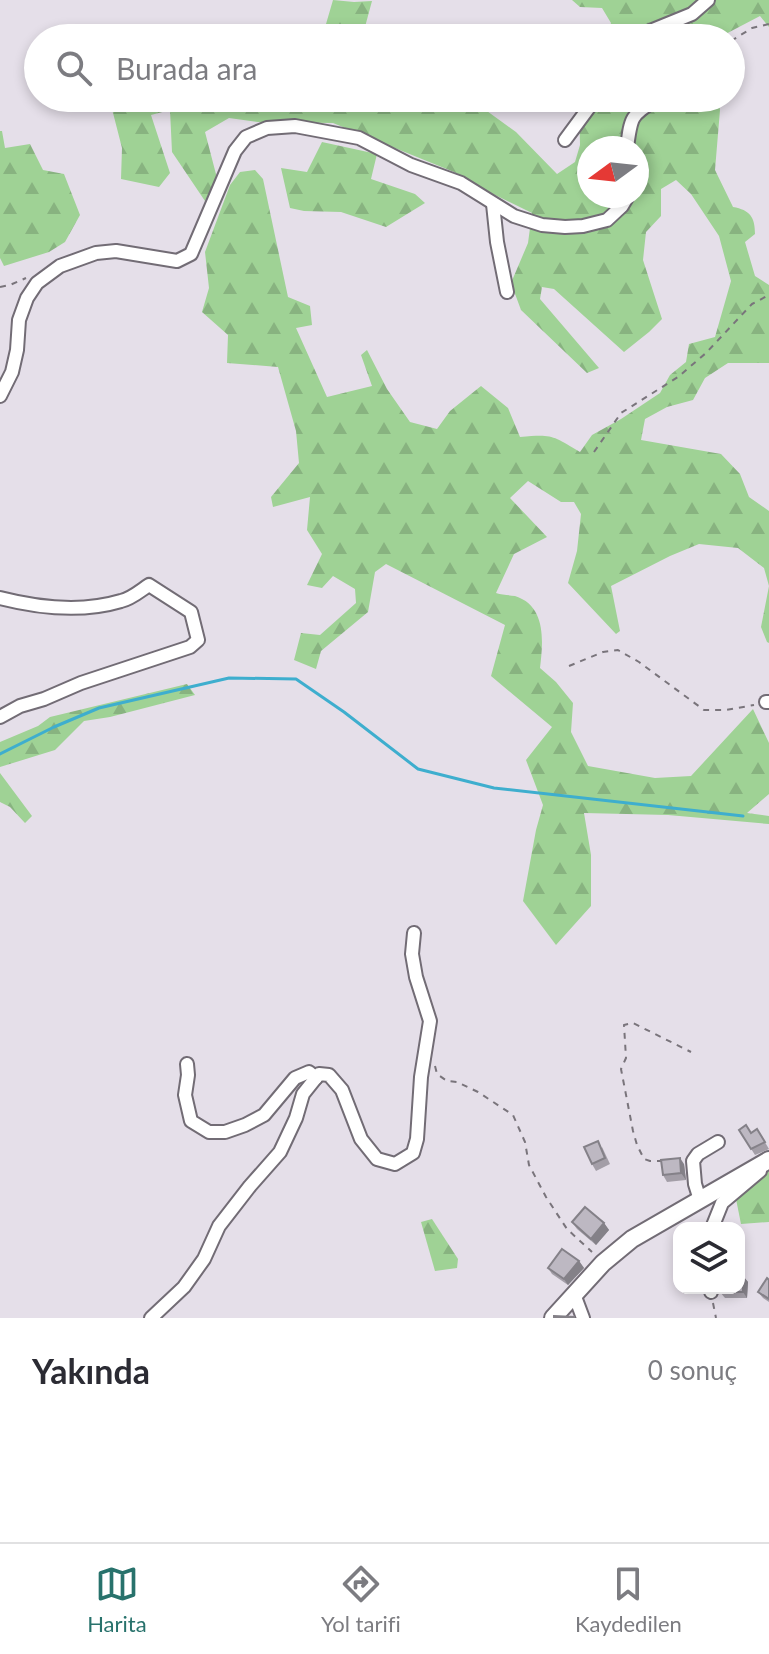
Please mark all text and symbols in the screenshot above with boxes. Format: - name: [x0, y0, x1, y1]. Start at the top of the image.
- search box: [24, 24, 745, 112]
- icon: search: [52, 46, 96, 90]
- text: Burada ara: [116, 50, 257, 86]
- north arrow: [577, 136, 649, 208]
- map controls: [673, 1222, 745, 1294]
- button: layers: [673, 1222, 745, 1294]
- text: Yakında: [32, 1350, 150, 1391]
- text: 0 sonuç: [648, 1354, 737, 1386]
- tab: Harita: [87, 1562, 147, 1637]
- tab: Yol tarifi: [321, 1562, 401, 1637]
- tab: Kaydedilen: [575, 1562, 682, 1637]

